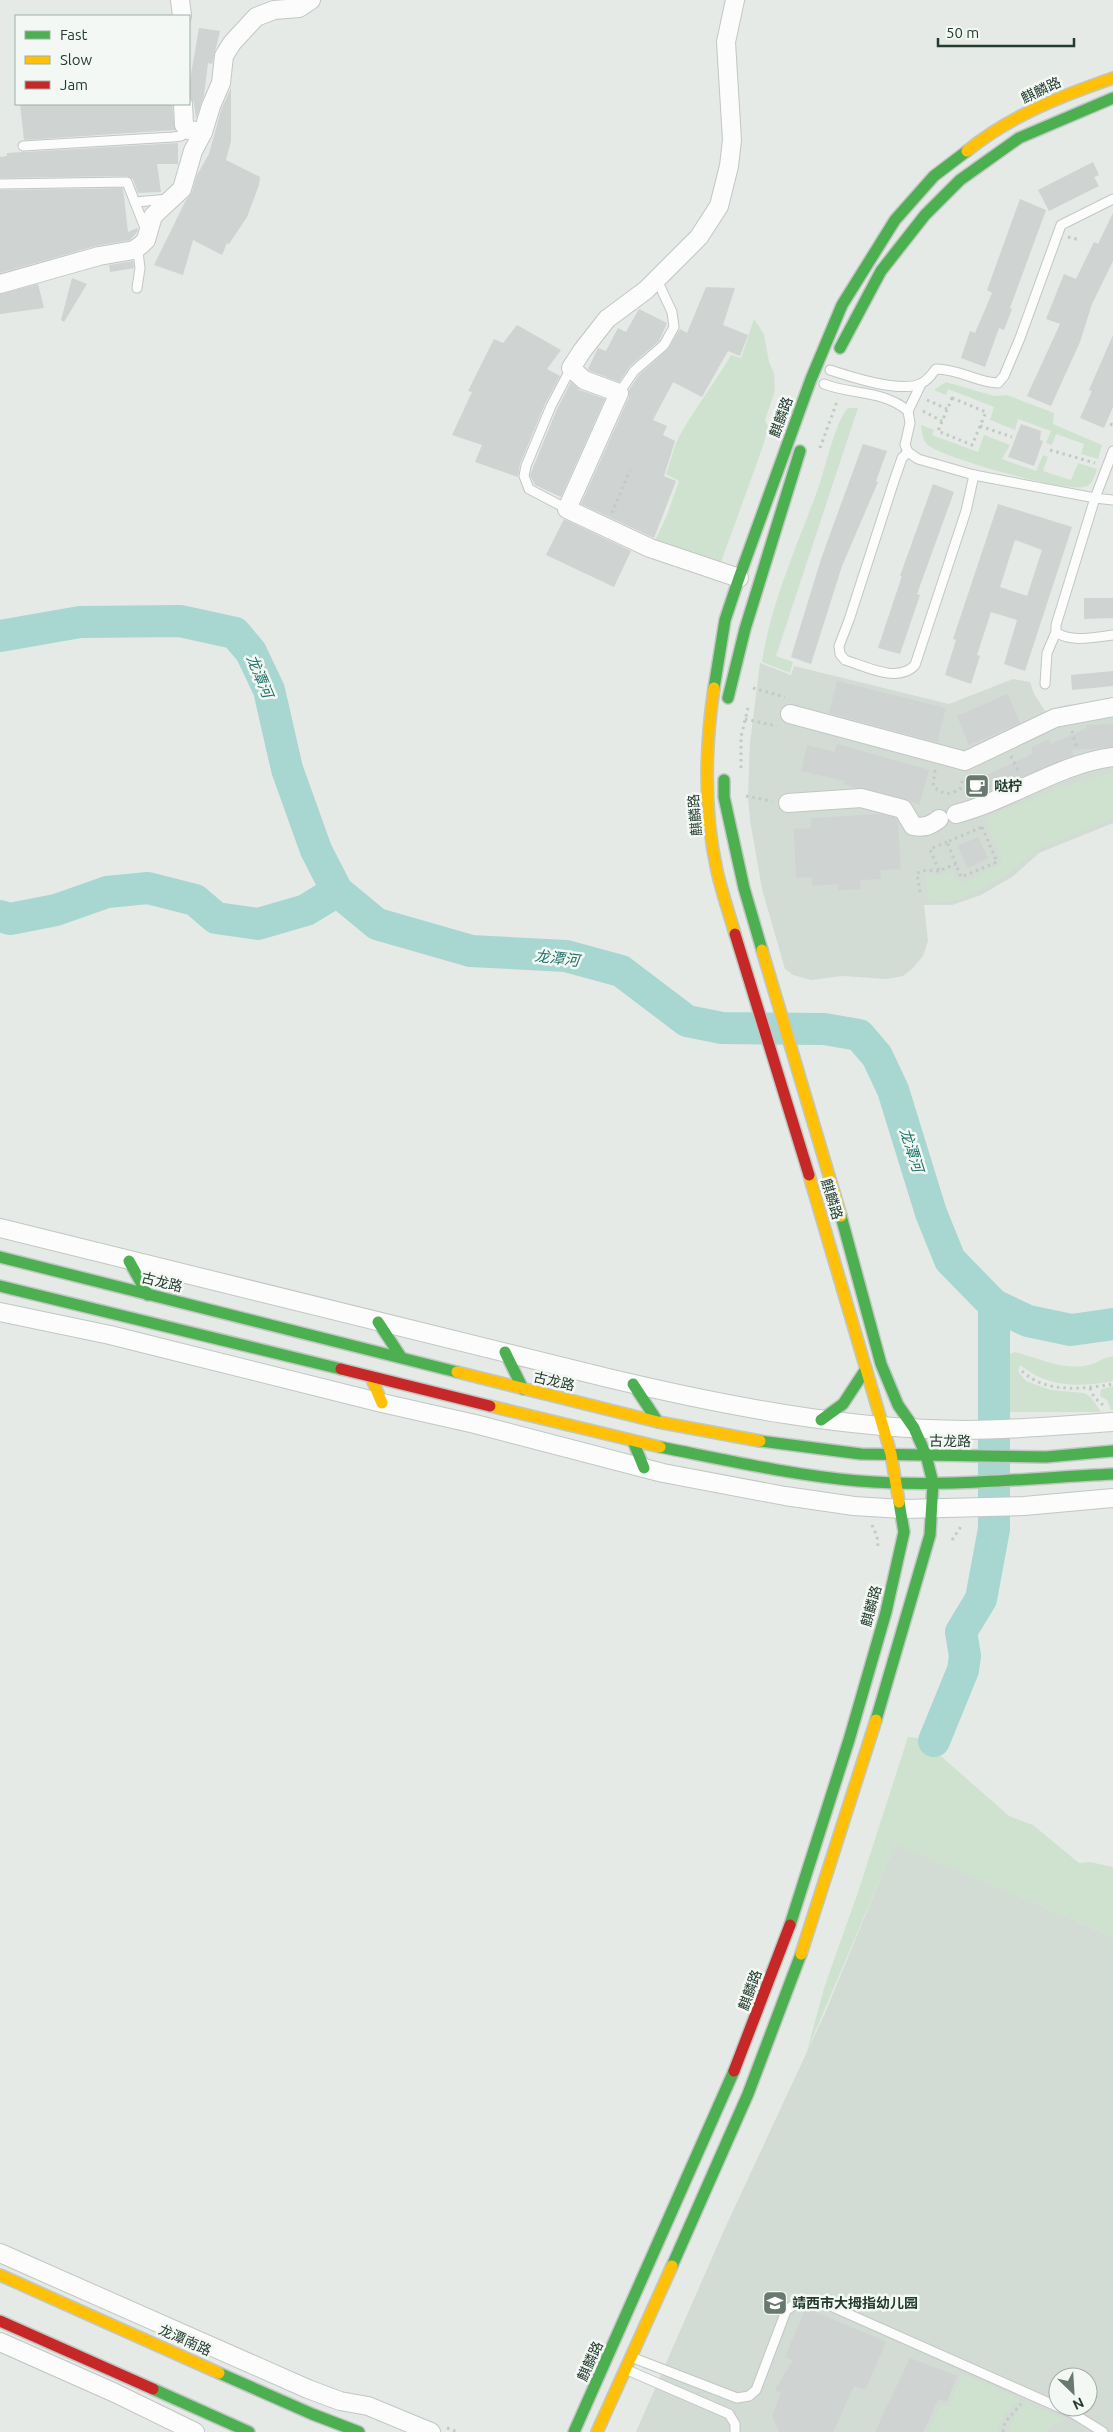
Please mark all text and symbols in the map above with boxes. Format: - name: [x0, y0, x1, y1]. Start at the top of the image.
- legend: [15, 15, 190, 105]
- scale bar: [938, 15, 1074, 47]
- text: 50 m: [946, 24, 979, 41]
- text: Fast: [60, 26, 88, 43]
- text: Slow: [60, 51, 93, 68]
- street label: 麒麟路: [1019, 74, 1063, 106]
- text: Jam: [60, 76, 88, 93]
- street label: 麒麟路: [766, 395, 796, 439]
- water label: 龙潭河: [243, 652, 278, 703]
- cafe icon: 哒柠: [964, 773, 990, 799]
- place label: 哒柠: [994, 778, 1022, 794]
- street label: 麒麟路: [685, 793, 705, 837]
- water label: 龙潭河: [534, 947, 583, 970]
- water label: 龙潭河: [897, 1126, 928, 1177]
- street label: 麒麟路: [818, 1177, 846, 1221]
- street label: 古龙路: [140, 1269, 184, 1295]
- street label: 古龙路: [532, 1368, 576, 1394]
- street label: 古龙路: [929, 1433, 971, 1449]
- street label: 麒麟路: [858, 1584, 884, 1628]
- street label: 麒麟路: [735, 1968, 765, 2012]
- school or university icon: 靖西市大拇指幼儿园: [762, 2290, 788, 2316]
- place label: 靖西市大拇指幼儿园: [792, 2295, 918, 2311]
- street label: 龙潭南路: [156, 2321, 214, 2359]
- street label: 麒麟路: [574, 2339, 606, 2383]
- north arrow: [1048, 2367, 1098, 2417]
- text: N: [1070, 2394, 1087, 2413]

